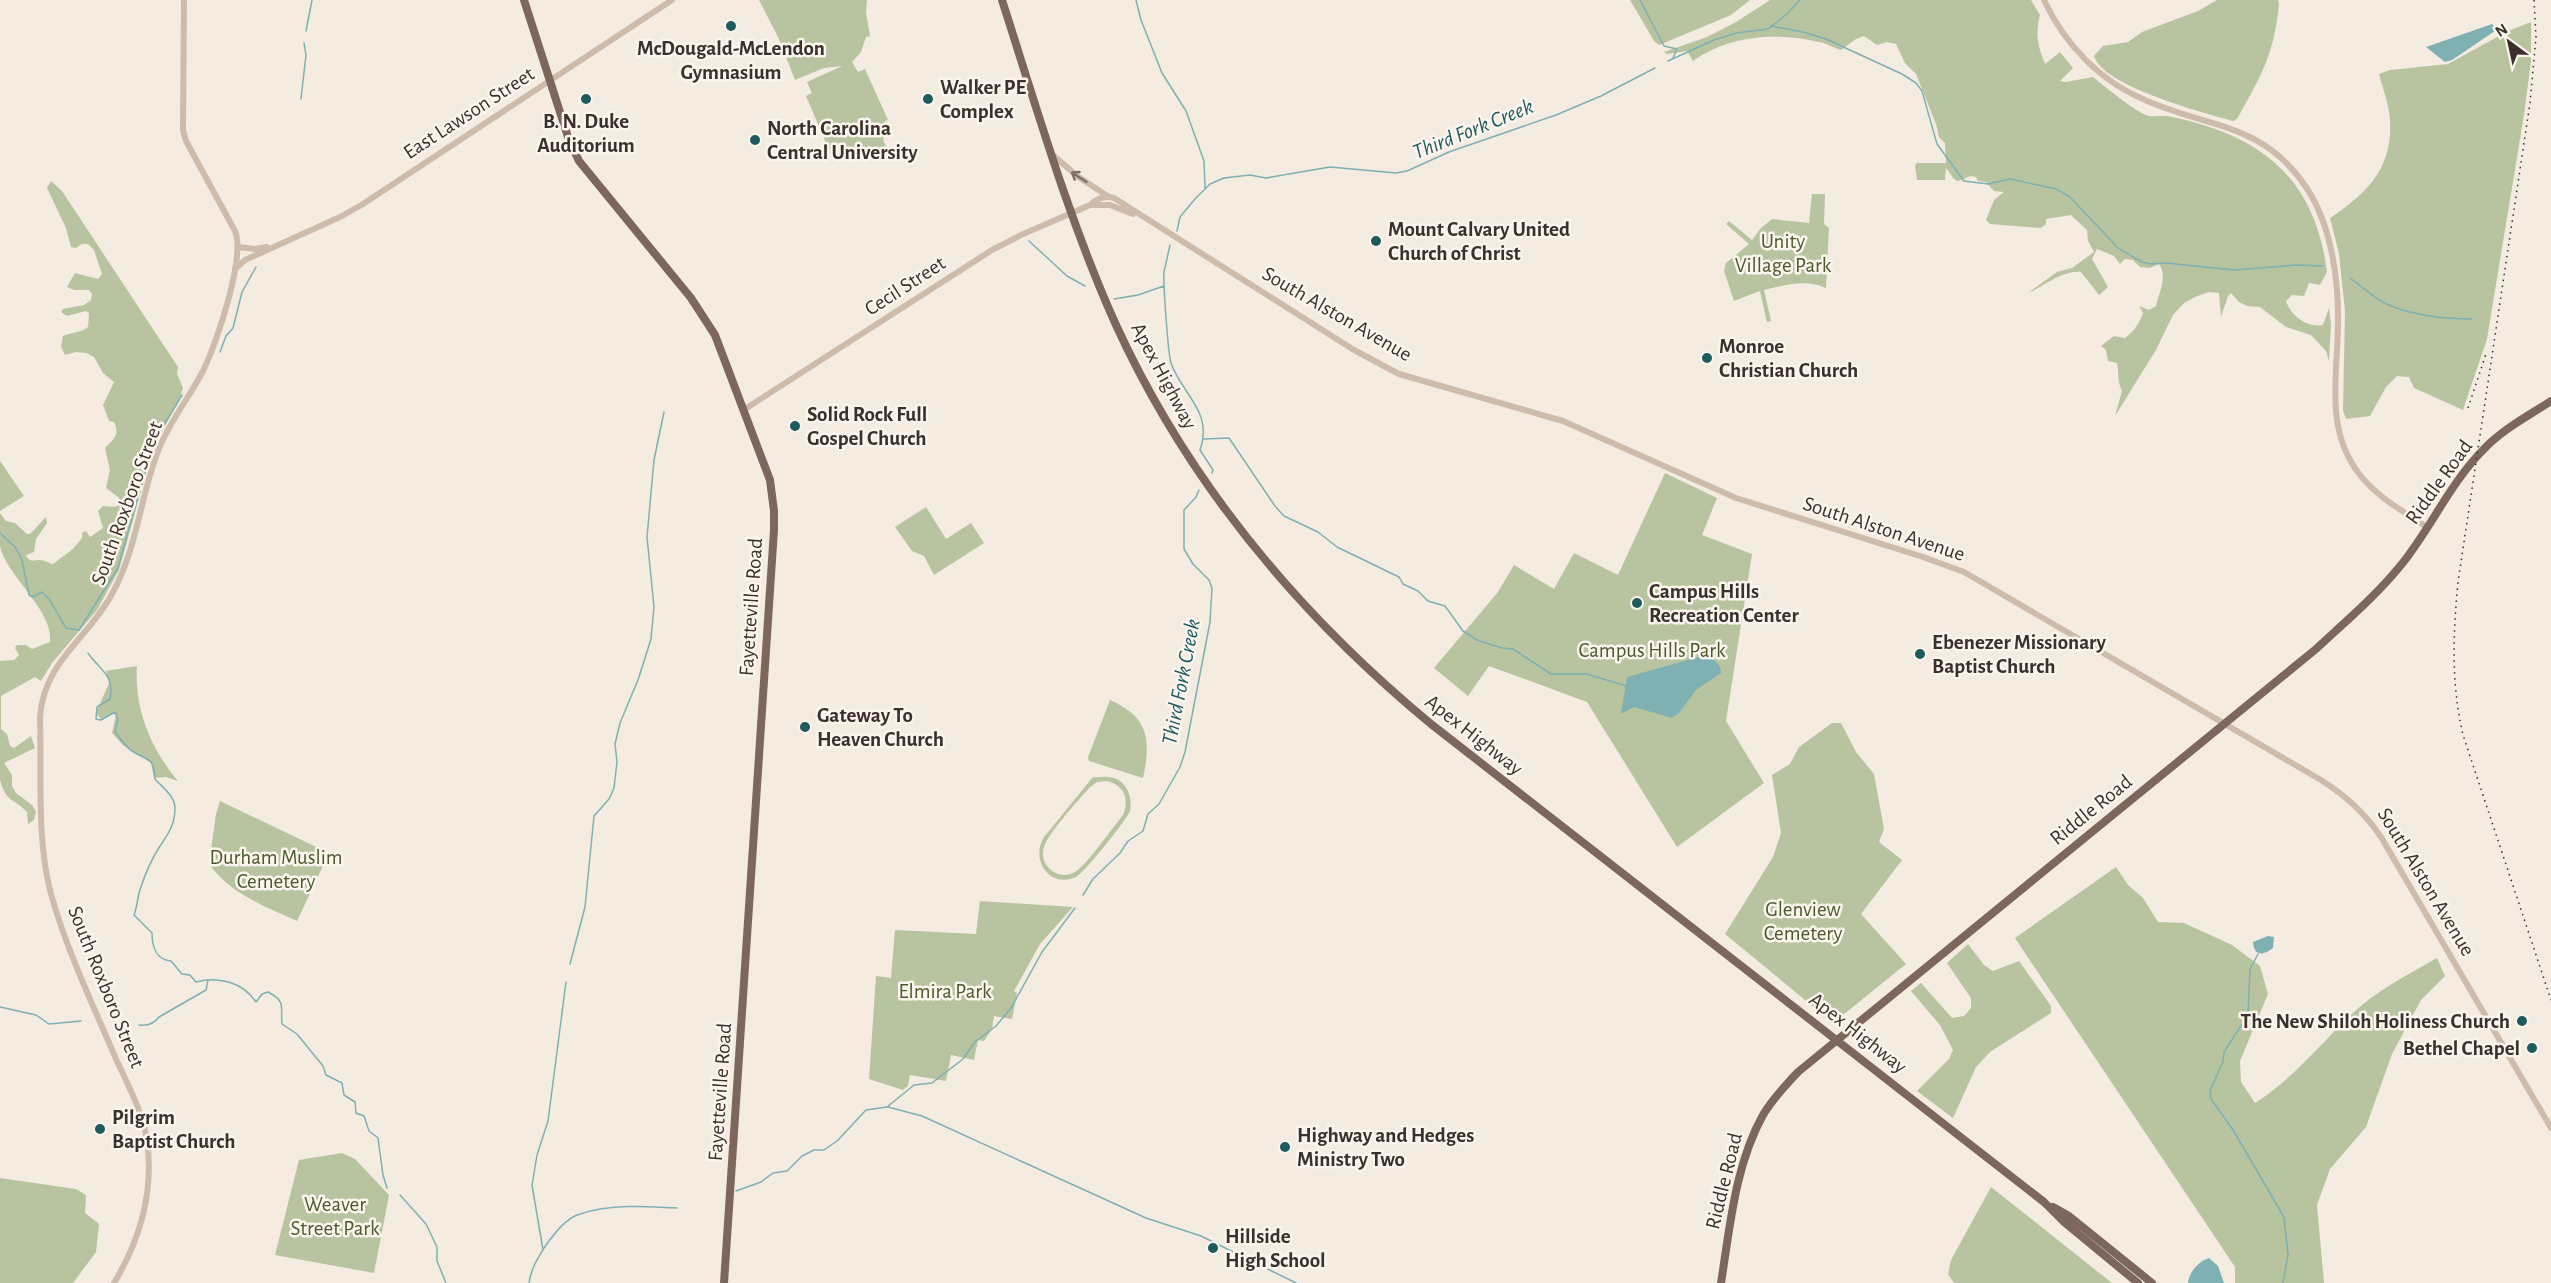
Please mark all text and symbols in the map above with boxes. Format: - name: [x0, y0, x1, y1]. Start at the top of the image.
- north arrow: [2479, 12, 2539, 72]
- marker: McDougald-McLendon Gymnasium: [724, 19, 738, 33]
- text: N: [2492, 21, 2510, 40]
- place label: McDougald-McLendon Gymnasium: [637, 38, 825, 83]
- street label: East Lawson Street: [400, 63, 538, 163]
- place label: Walker PE Complex: [940, 77, 1026, 122]
- marker: B. N. Duke Auditorium: [579, 92, 593, 106]
- marker: Walker PE Complex: [921, 92, 935, 106]
- water label: Third Fork Creek: [1410, 95, 1536, 163]
- place label: B. N. Duke Auditorium: [537, 111, 635, 156]
- place label: North Carolina Central University: [767, 118, 918, 163]
- marker: North Carolina Central University: [748, 133, 762, 147]
- one-way arrow: [1072, 171, 1088, 183]
- place label: Mount Calvary United Church of Christ: [1388, 219, 1570, 264]
- park label: Unity Village Park: [1735, 231, 1832, 276]
- marker: Mount Calvary United Church of Christ: [1369, 234, 1383, 248]
- street label: Cecil Street: [861, 252, 949, 320]
- street label: South Alston Avenue: [1259, 263, 1415, 365]
- street label: Apex Highway: [1127, 319, 1201, 433]
- place label: Monroe Christian Church: [1719, 336, 1858, 381]
- marker: Monroe Christian Church: [1700, 351, 1714, 365]
- place label: Solid Rock Full Gospel Church: [807, 404, 927, 449]
- street label: South Roxboro Street: [88, 418, 166, 588]
- marker: Solid Rock Full Gospel Church: [788, 419, 802, 433]
- street label: Riddle Road: [2402, 436, 2477, 528]
- street label: South Alston Avenue: [1801, 493, 1967, 565]
- street label: Fayetteville Road: [736, 537, 766, 677]
- place label: Campus Hills Recreation Center: [1649, 581, 1799, 626]
- marker: Campus Hills Recreation Center: [1630, 596, 1644, 610]
- water label: Third Fork Creek: [1158, 617, 1204, 747]
- place label: Ebenezer Missionary Baptist Church: [1932, 632, 2107, 677]
- park label: Campus Hills Park: [1578, 640, 1726, 661]
- marker: Ebenezer Missionary Baptist Church: [1913, 647, 1927, 661]
- street label: Apex Highway: [1421, 691, 1527, 779]
- place label: Gateway To Heaven Church: [817, 705, 944, 750]
- marker: Gateway To Heaven Church: [798, 720, 812, 734]
- street label: Riddle Road: [2046, 771, 2136, 849]
- street label: South Alston Avenue: [2374, 804, 2478, 960]
- park label: Durham Muslim Cemetery: [209, 847, 343, 892]
- park label: Glenview Cemetery: [1764, 899, 1842, 944]
- street label: South Roxboro Street: [64, 903, 148, 1071]
- park label: Elmira Park: [898, 981, 992, 1002]
- street label: Apex Highway: [1805, 989, 1911, 1077]
- place label: The New Shiloh Holiness Church: [2241, 1011, 2510, 1032]
- marker: The New Shiloh Holiness Church: [2515, 1014, 2529, 1028]
- street label: Fayetteville Road: [705, 1022, 735, 1162]
- place label: Bethel Chapel: [2403, 1038, 2520, 1059]
- marker: Bethel Chapel: [2525, 1041, 2539, 1055]
- place label: Pilgrim Baptist Church: [112, 1107, 236, 1152]
- marker: Pilgrim Baptist Church: [93, 1122, 107, 1136]
- place label: Highway and Hedges Ministry Two: [1297, 1125, 1474, 1170]
- street label: Riddle Road: [1702, 1131, 1746, 1231]
- marker: Highway and Hedges Ministry Two: [1278, 1140, 1292, 1154]
- park label: Weaver Street Park: [290, 1194, 380, 1239]
- place label: Hillside High School: [1225, 1226, 1326, 1271]
- marker: Hillside High School: [1206, 1241, 1220, 1255]

